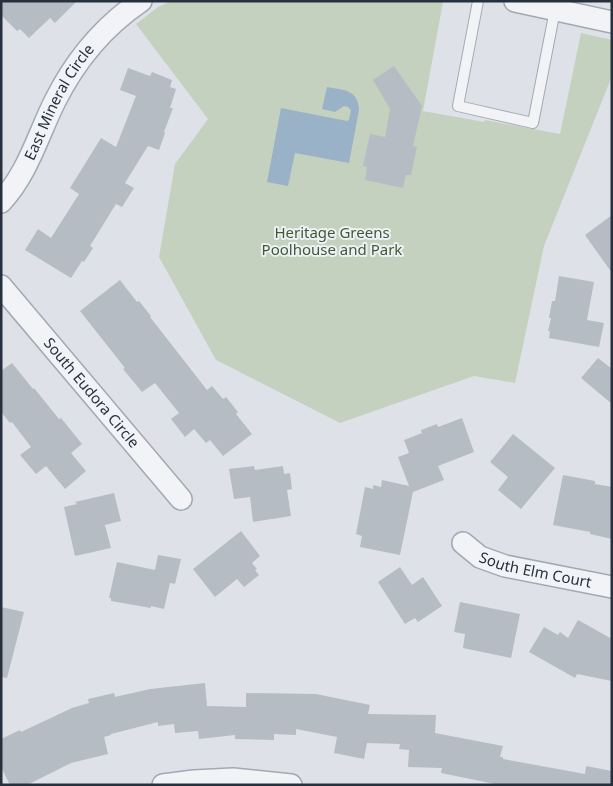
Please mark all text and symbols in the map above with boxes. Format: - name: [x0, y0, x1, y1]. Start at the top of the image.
- street label: East Mineral Circle: [19, 39, 98, 163]
- park label: Heritage Greens Poolhouse and Park: [262, 222, 402, 259]
- street label: South Eudora Circle: [40, 333, 144, 452]
- street label: South Elm Court: [477, 546, 594, 592]

